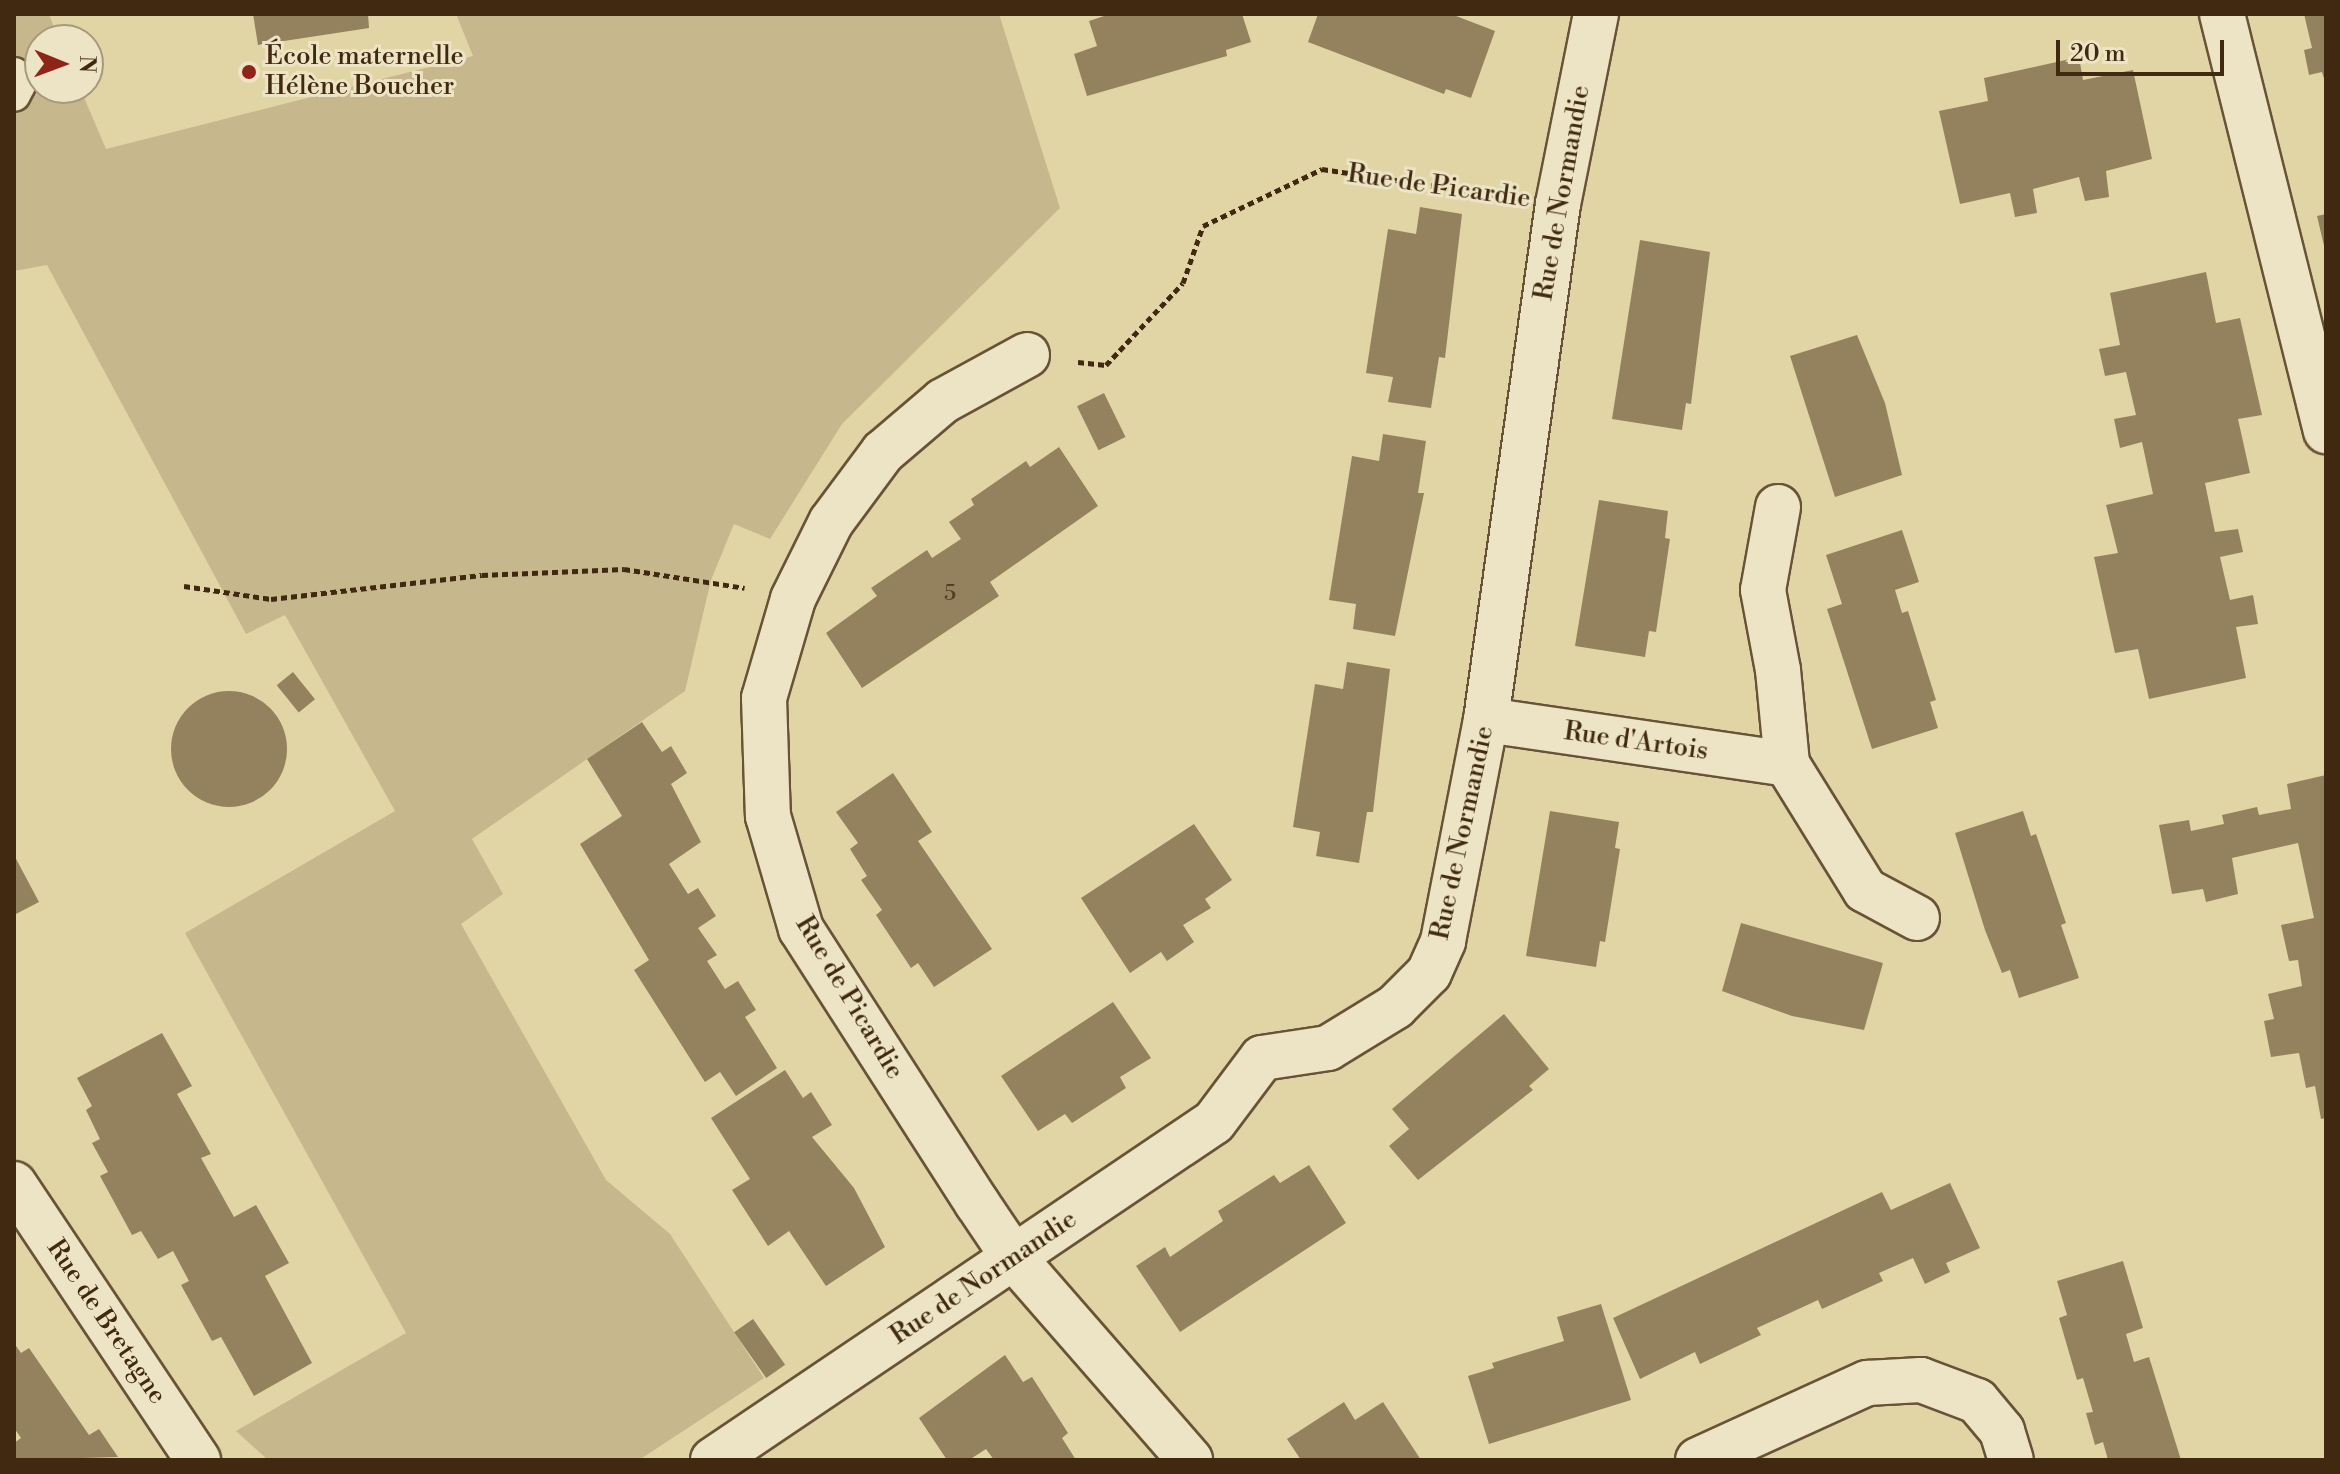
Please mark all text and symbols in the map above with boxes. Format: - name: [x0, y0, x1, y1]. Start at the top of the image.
- north arrow: [24, 24, 104, 104]
- scale bar: [2060, 24, 2228, 74]
- text: 20 m: [2070, 39, 2126, 69]
- place label: École maternelle Hélène Boucher: [265, 41, 464, 102]
- text: N: [73, 55, 100, 73]
- marker: École maternelle Hélène Boucher: [240, 63, 258, 81]
- street label: Rue de Normandie: [1529, 83, 1597, 303]
- street label: Rue de Picardie: [1345, 159, 1533, 215]
- house number: 5: [944, 581, 956, 607]
- street label: Rue d'Artois: [1562, 716, 1710, 768]
- street label: Rue de Normandie: [1425, 723, 1501, 943]
- street label: Rue de Picardie: [788, 911, 910, 1085]
- street label: Rue de Normandie: [885, 1204, 1083, 1352]
- street label: Rue de Bretagne: [39, 1234, 173, 1410]

